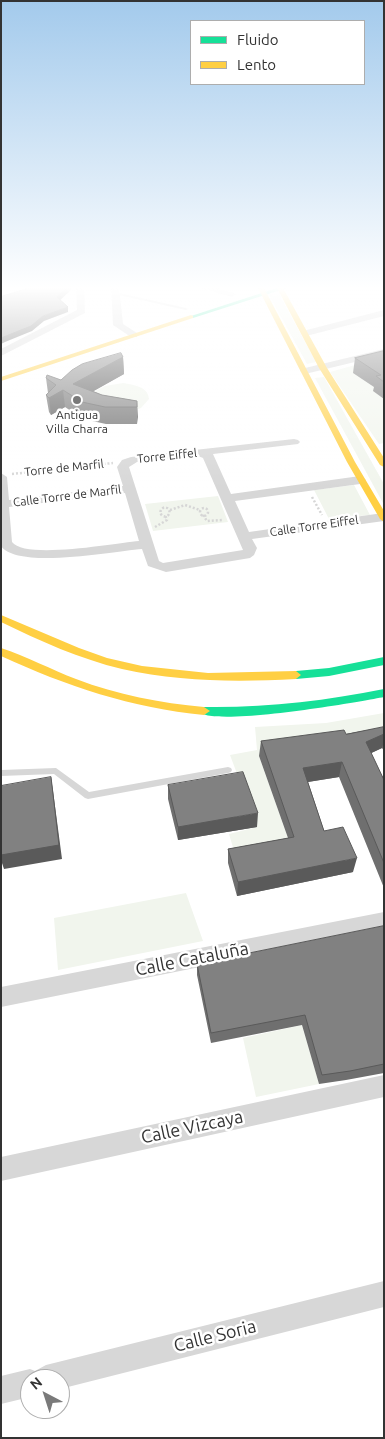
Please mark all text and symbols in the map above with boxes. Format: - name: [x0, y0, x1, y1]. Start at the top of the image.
- legend: [190, 20, 365, 85]
- text: Fluido: [237, 31, 279, 48]
- text: Lento: [237, 56, 276, 73]
- marker: Antigua Villa Charra: [71, 394, 83, 406]
- place label: Antigua Villa Charra: [46, 408, 108, 436]
- street label: Torre Eiffel: [136, 446, 198, 466]
- street label: Torre de Marfil: [24, 457, 104, 479]
- street label: Calle Torre de Marfil: [12, 482, 122, 510]
- street label: Calle Torre Eiffel: [269, 513, 359, 539]
- street label: Calle Cataluña: [134, 937, 250, 981]
- street label: Calle Vizcaya: [139, 1106, 245, 1148]
- street label: Calle Soria: [172, 1315, 258, 1357]
- north arrow: [20, 1369, 70, 1419]
- text: N: [27, 1374, 45, 1393]

